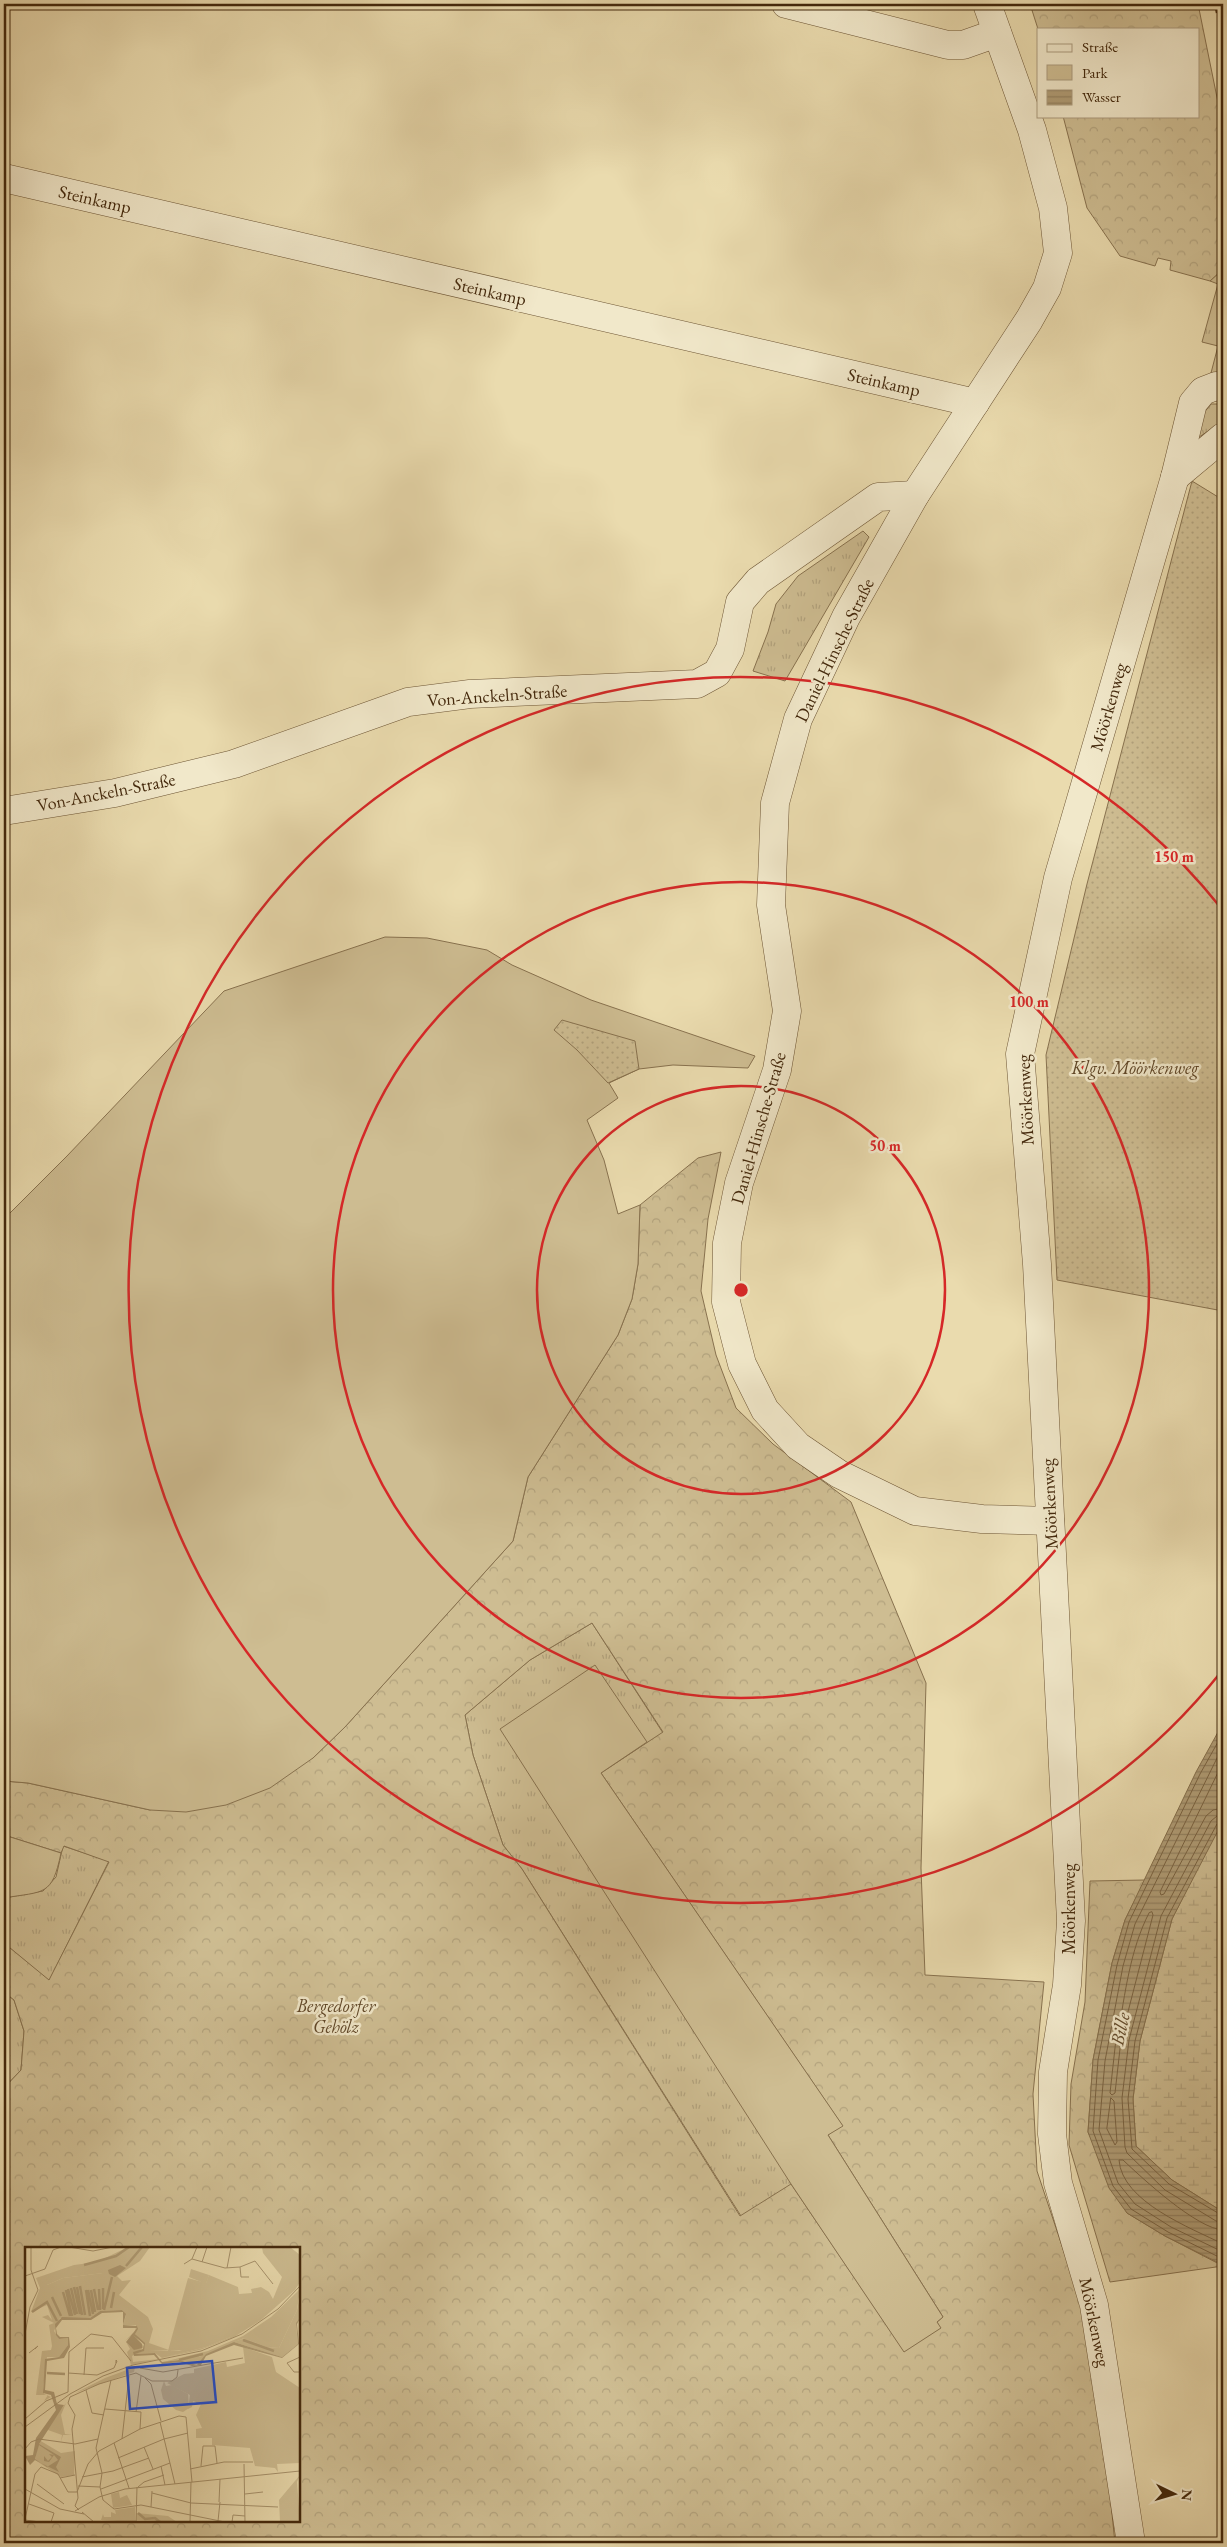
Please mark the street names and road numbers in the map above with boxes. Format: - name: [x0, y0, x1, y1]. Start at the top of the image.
- street label: Steinkamp: [56, 179, 134, 219]
- street label: Steinkamp: [451, 271, 529, 311]
- street label: Steinkamp: [845, 362, 923, 402]
- street label: Daniel-Hinsche-Straße: [789, 574, 879, 726]
- street label: Möörkenweg: [1084, 660, 1132, 754]
- street label: Von-Anckeln-Straße: [426, 679, 568, 711]
- street label: Von-Anckeln-Straße: [35, 767, 177, 817]
- street label: Daniel-Hinsche-Straße: [725, 1049, 791, 1207]
- street label: Möörkenweg: [1011, 1054, 1039, 1146]
- street label: Möörkenweg: [1035, 1458, 1063, 1550]
- street label: Möörkenweg: [1057, 1863, 1080, 1954]
- street label: Möörkenweg: [1074, 2275, 1116, 2369]

